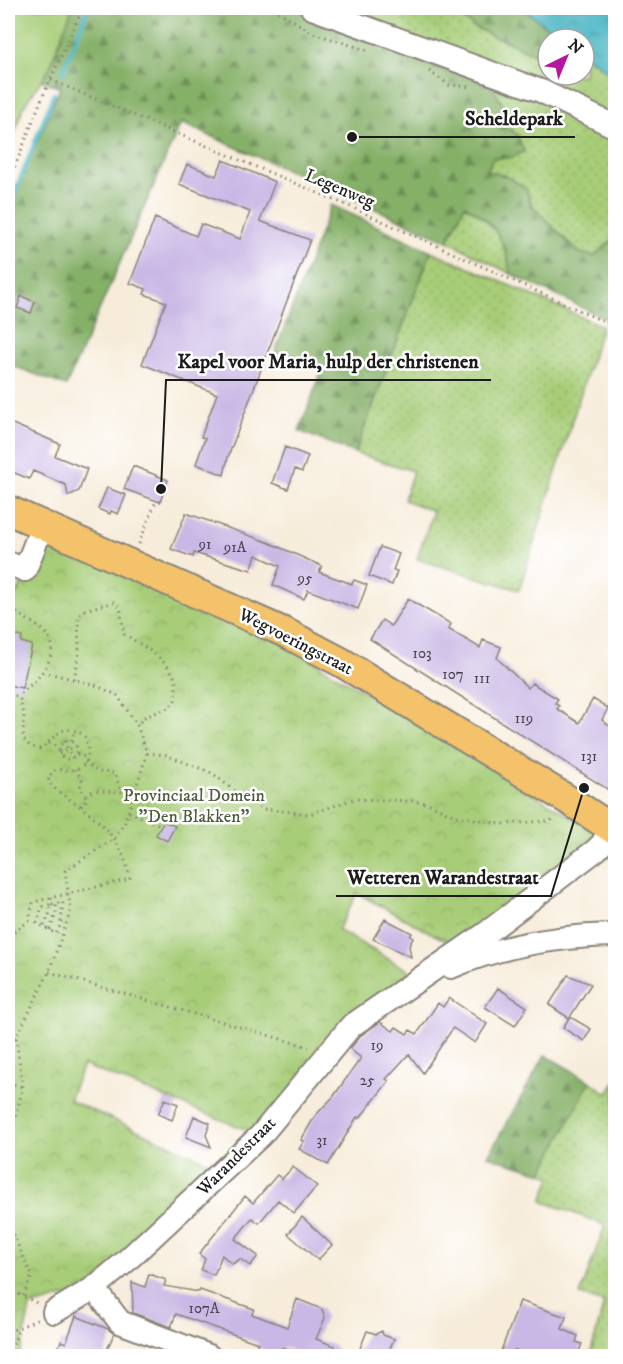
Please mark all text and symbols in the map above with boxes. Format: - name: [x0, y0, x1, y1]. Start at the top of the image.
- north arrow: [536, 27, 596, 87]
- text: N: [564, 35, 587, 59]
- callout: Scheldepark: [453, 99, 575, 137]
- text: Scheldepark: [465, 107, 564, 132]
- street label: Legenweg: [301, 164, 378, 214]
- callout: Kapel voor Maria, hulp der christenen: [166, 342, 491, 380]
- text: Kapel voor Maria, hulp der christenen: [177, 350, 479, 375]
- house number: 91: [198, 535, 211, 554]
- house number: 91A: [223, 538, 247, 557]
- house number: 95: [297, 569, 313, 588]
- street label: Wegvoeringstraat: [234, 603, 357, 680]
- house number: 103: [412, 644, 432, 663]
- house number: 107: [442, 665, 464, 684]
- house number: 111: [474, 669, 490, 688]
- house number: 119: [515, 709, 533, 728]
- house number: 131: [581, 747, 597, 766]
- park label: Provinciaal Domein "Den Blakken": [123, 785, 266, 828]
- callout: Wetteren Warandestraat: [336, 858, 551, 896]
- text: Wetteren Warandestraat: [346, 866, 539, 891]
- house number: 19: [371, 1036, 383, 1055]
- house number: 25: [360, 1071, 375, 1090]
- street label: Warandestraat: [192, 1112, 281, 1202]
- house number: 31: [316, 1131, 328, 1150]
- house number: 107A: [189, 1299, 220, 1318]

